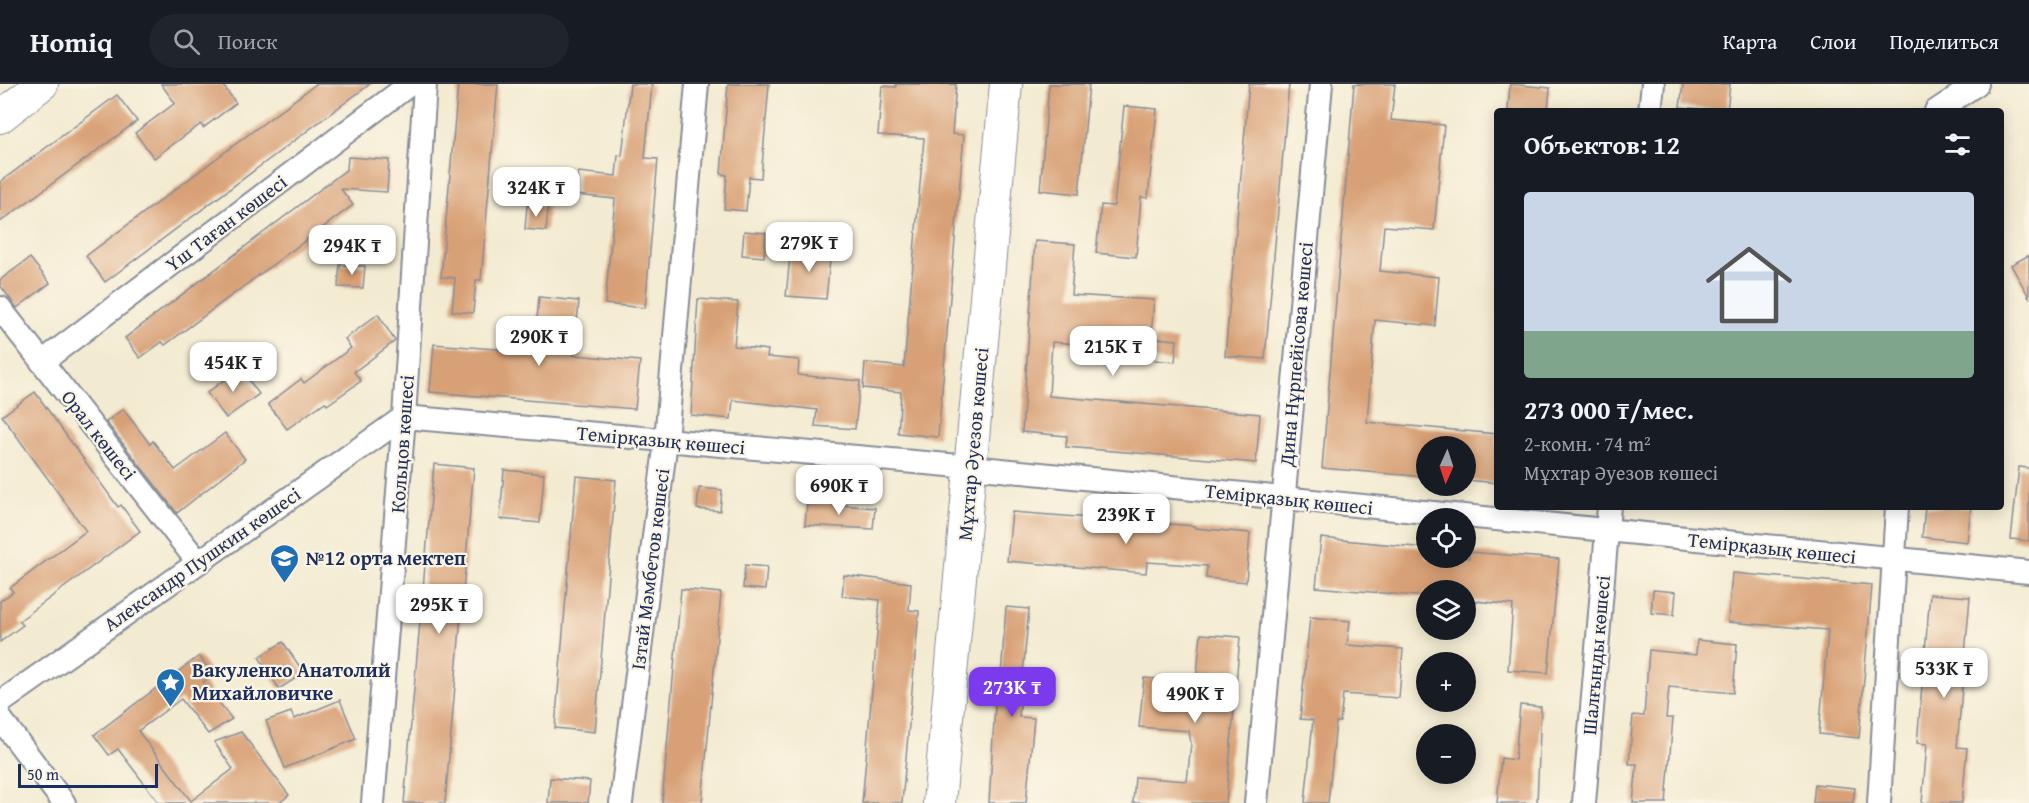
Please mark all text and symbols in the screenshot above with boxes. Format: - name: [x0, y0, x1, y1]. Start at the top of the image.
- search box: [149, 14, 569, 68]
- text: Homiq: [30, 21, 113, 62]
- icon: search: [170, 25, 203, 58]
- text: Поиск: [218, 25, 277, 57]
- text: Карта: [1723, 26, 1777, 57]
- text: Слои: [1810, 26, 1856, 57]
- text: Поделиться: [1889, 26, 1999, 57]
- text: Объектов: 12: [1524, 125, 1680, 164]
- icon: filters: [1941, 128, 1974, 161]
- street label: Үш Таған көшесі: [159, 167, 293, 278]
- pin: 324K ₸: [487, 167, 585, 218]
- text: 324K ₸: [507, 172, 565, 201]
- pin: 279K ₸: [760, 222, 858, 273]
- pin: 294K ₸: [303, 225, 401, 276]
- text: 279K ₸: [780, 227, 838, 256]
- text: 294K ₸: [323, 230, 381, 259]
- icon: home: [1695, 231, 1803, 339]
- street label: Дина Нұрпейісова көшесі: [1271, 240, 1320, 468]
- pin: 290K ₸: [490, 316, 588, 367]
- text: 290K ₸: [510, 321, 568, 350]
- pin: 215K ₸: [1064, 326, 1162, 377]
- text: 215K ₸: [1084, 331, 1142, 360]
- pin: 454K ₸: [184, 342, 282, 393]
- street label: Мұхтар Әуезов көшесі: [950, 346, 995, 542]
- text: 454K ₸: [204, 347, 262, 376]
- street label: Кольцов көшесі: [382, 374, 421, 514]
- street label: Орал көшесі: [55, 383, 144, 486]
- text: 273 000 ₸/мес.: [1524, 390, 1694, 429]
- street label: Темірқазық көшесі: [576, 418, 747, 461]
- text: 2-комн. · 74 m²: [1524, 429, 1651, 458]
- north arrow: [1416, 436, 1476, 496]
- map controls: [1416, 436, 1476, 784]
- text: Мұхтар Әуезов көшесі: [1524, 458, 1718, 487]
- pin: 690K ₸: [790, 465, 888, 516]
- street label: Ізтай Мәмбетов көшесі: [623, 466, 676, 671]
- text: 690K ₸: [810, 470, 868, 499]
- street label: Темірқазық көшесі: [1204, 475, 1375, 522]
- street label: Александр Пушкин көшесі: [97, 479, 307, 638]
- pin: 239K ₸: [1077, 494, 1175, 545]
- text: 239K ₸: [1097, 499, 1155, 528]
- button: locate: [1416, 508, 1476, 568]
- street label: Темірқазық көшесі: [1687, 524, 1858, 571]
- school or university icon: №12 орта мектеп: [268, 542, 300, 584]
- place label: №12 орта мектеп: [305, 543, 466, 572]
- street label: Шалғынды көшесі: [1574, 573, 1617, 736]
- button: layers: [1416, 580, 1476, 640]
- pin: 295K ₸: [390, 584, 488, 635]
- text: 295K ₸: [410, 589, 468, 618]
- pin: 533K ₸: [1895, 648, 1993, 699]
- button: +: [1416, 652, 1476, 712]
- text: 533K ₸: [1915, 653, 1973, 682]
- place label: Вакуленко Анатолий Михайловичке: [192, 655, 391, 707]
- place icon: Вакуленко Анатолий Михайловичке: [155, 666, 187, 708]
- pin: 273K ₸: [963, 667, 1061, 718]
- text: 273K ₸: [983, 672, 1041, 701]
- pin: 490K ₸: [1146, 673, 1244, 724]
- text: 490K ₸: [1166, 678, 1224, 707]
- button: −: [1416, 724, 1476, 784]
- scale bar: [18, 761, 158, 788]
- text: 50 m: [27, 762, 59, 786]

